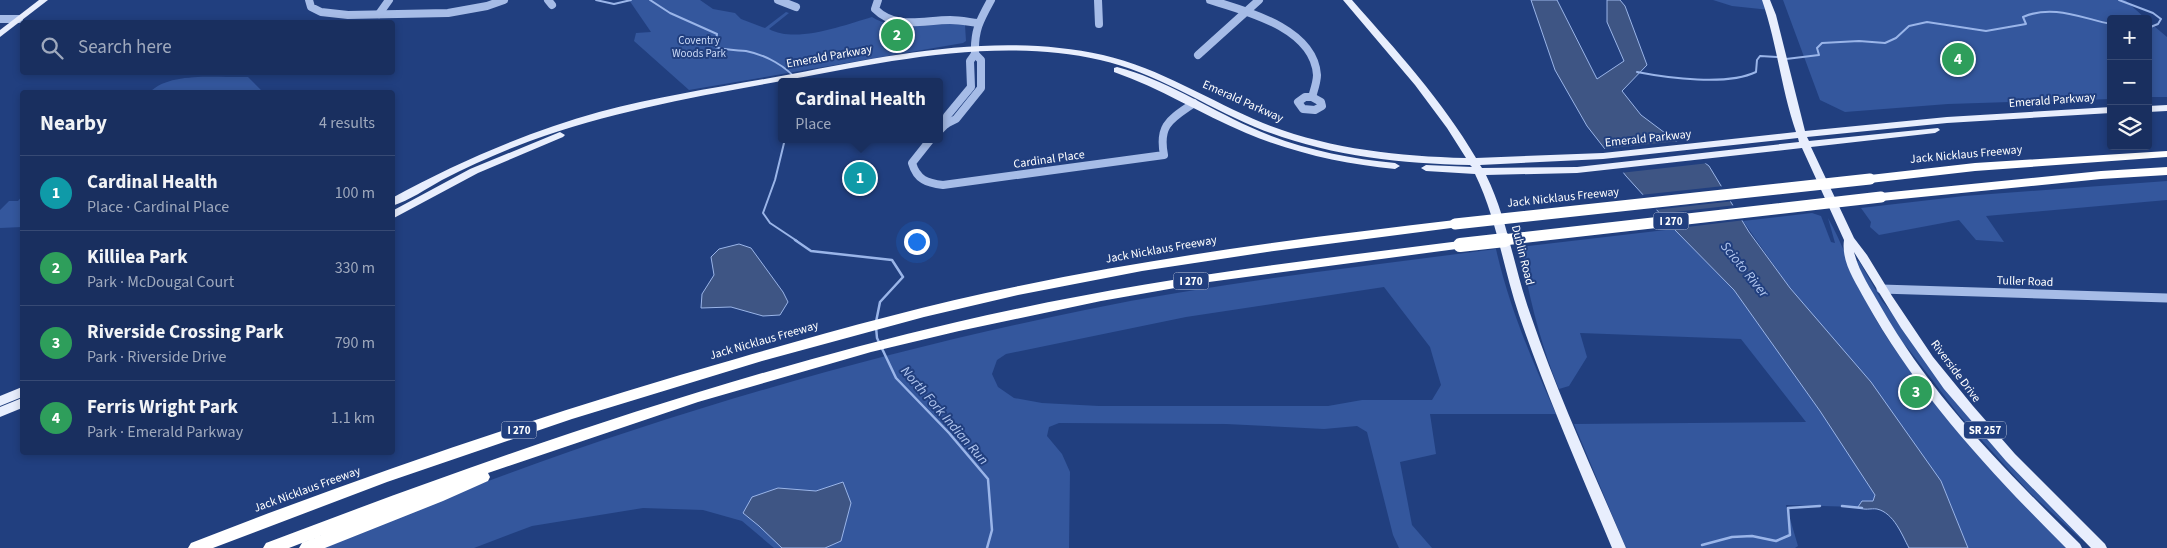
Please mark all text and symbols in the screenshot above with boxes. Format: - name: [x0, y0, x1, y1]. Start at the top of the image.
- map controls: [2107, 15, 2152, 150]
- button: +: [2107, 15, 2152, 60]
- pin: 2: [881, 16, 913, 54]
- search box: [20, 20, 395, 75]
- park label: Coventry Woods Park: [672, 33, 727, 61]
- icon: search: [38, 34, 66, 62]
- text: Search here: [78, 34, 172, 61]
- pin: 4: [1942, 40, 1974, 78]
- street label: Emerald Parkway: [785, 41, 874, 72]
- button: −: [2107, 60, 2152, 105]
- street label: Emerald Parkway: [1200, 76, 1286, 127]
- popup: [778, 78, 943, 143]
- text: Cardinal Health: [795, 86, 926, 113]
- street label: Emerald Parkway: [2008, 89, 2096, 112]
- button: layers: [2107, 105, 2152, 150]
- text: Nearby: [40, 108, 107, 138]
- text: 4 results: [319, 112, 375, 134]
- text: Place: [795, 113, 831, 135]
- street label: Emerald Parkway: [1604, 125, 1693, 151]
- street label: Jack Nicklaus Freeway: [1909, 141, 2023, 168]
- street label: Cardinal Place: [1012, 146, 1086, 173]
- pin: 1: [844, 159, 876, 197]
- text: Cardinal Health: [87, 169, 218, 196]
- text: 1: [52, 182, 60, 204]
- text: 100 m: [335, 182, 375, 204]
- street label: Jack Nicklaus Freeway: [1506, 183, 1620, 212]
- text: Place · Cardinal Place: [87, 196, 229, 218]
- road number: I 270: [1654, 212, 1688, 230]
- street label: Dublin Road: [1507, 223, 1538, 287]
- your location: [904, 229, 930, 255]
- street label: Jack Nicklaus Freeway: [1104, 231, 1218, 268]
- water label: Scioto River: [1715, 237, 1774, 303]
- text: Killilea Park: [87, 244, 188, 271]
- text: 2: [52, 257, 60, 279]
- text: 330 m: [335, 257, 375, 279]
- text: Park · McDougal Court: [87, 271, 234, 293]
- road number: I 270: [1174, 272, 1208, 290]
- street label: Tuller Road: [1996, 272, 2054, 291]
- street label: Jack Nicklaus Freeway: [708, 317, 821, 364]
- text: Riverside Crossing Park: [87, 319, 284, 346]
- text: 3: [52, 332, 60, 354]
- text: 790 m: [335, 332, 375, 354]
- street label: Riverside Drive: [1926, 336, 1985, 406]
- text: Park · Riverside Drive: [87, 346, 227, 368]
- water label: North Fork Indian Run: [896, 362, 993, 469]
- pin: 3: [1900, 373, 1932, 411]
- text: Ferris Wright Park: [87, 394, 238, 421]
- text: 4: [52, 407, 60, 429]
- text: 1.1 km: [331, 407, 375, 429]
- text: Park · Emerald Parkway: [87, 421, 243, 443]
- road number: I 270: [502, 422, 536, 438]
- road number: SR 257: [1964, 422, 2006, 438]
- street label: Jack Nicklaus Freeway: [251, 462, 363, 517]

